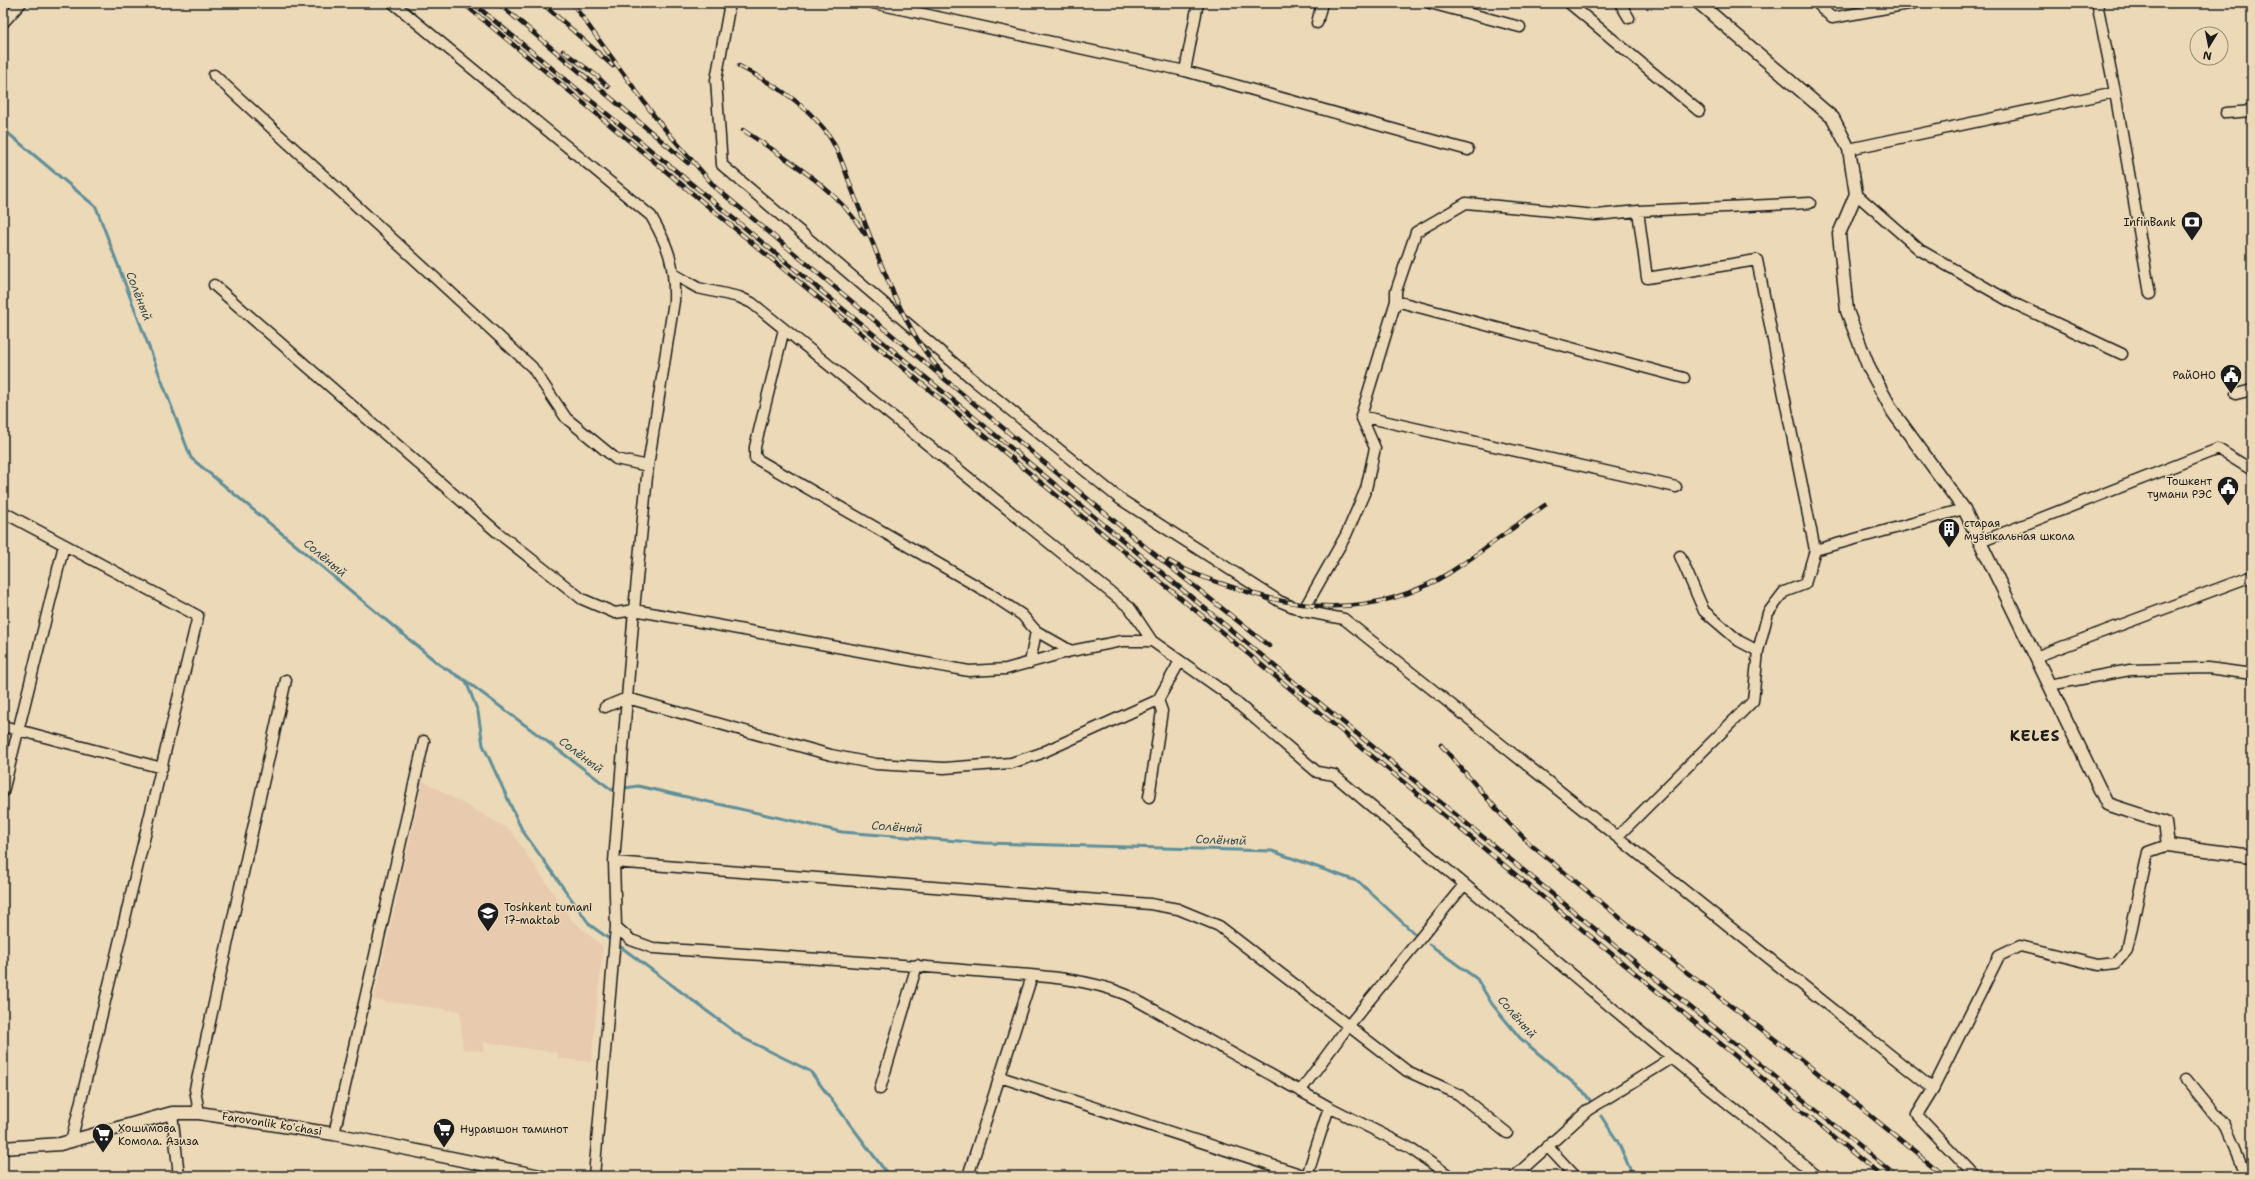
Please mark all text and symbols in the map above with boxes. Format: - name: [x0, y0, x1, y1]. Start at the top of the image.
- north arrow: [2189, 26, 2229, 66]
- text: N: [2201, 47, 2213, 63]
- bank icon: InfinBank: [2179, 209, 2205, 242]
- place label: InfinBank: [2123, 215, 2176, 230]
- water label: Солёный: [122, 269, 156, 323]
- public building icon: РайОНО: [2218, 362, 2244, 395]
- place label: РайОНО: [2172, 368, 2216, 383]
- place label: Тошкент тумани РЭС: [2147, 474, 2212, 502]
- public building icon: Тошкент тумани РЭС: [2215, 474, 2241, 507]
- building icon: старая музыкальная школа: [1936, 516, 1962, 549]
- place label: старая музыкальная школа: [1964, 516, 2075, 544]
- water label: Солёный: [300, 535, 350, 581]
- district label: KELES: [2010, 726, 2060, 746]
- water label: Солёный: [556, 733, 606, 777]
- water label: Солёный: [871, 817, 923, 837]
- water label: Солёный: [1195, 831, 1247, 849]
- school or university icon: Toshkent tumani 17-maktab: [475, 900, 501, 933]
- place label: Toshkent tumani 17-maktab: [504, 900, 592, 928]
- water label: Солёный: [1494, 992, 1540, 1042]
- street label: Farovonlik koʻchasi: [221, 1109, 323, 1139]
- supermarket icon: Нураышон таминот: [431, 1116, 457, 1149]
- supermarket icon: Хошимова Комола. Азиза: [90, 1121, 116, 1154]
- place label: Хошимова Комола. Азиза: [118, 1121, 199, 1149]
- place label: Нураышон таминот: [460, 1122, 569, 1137]

